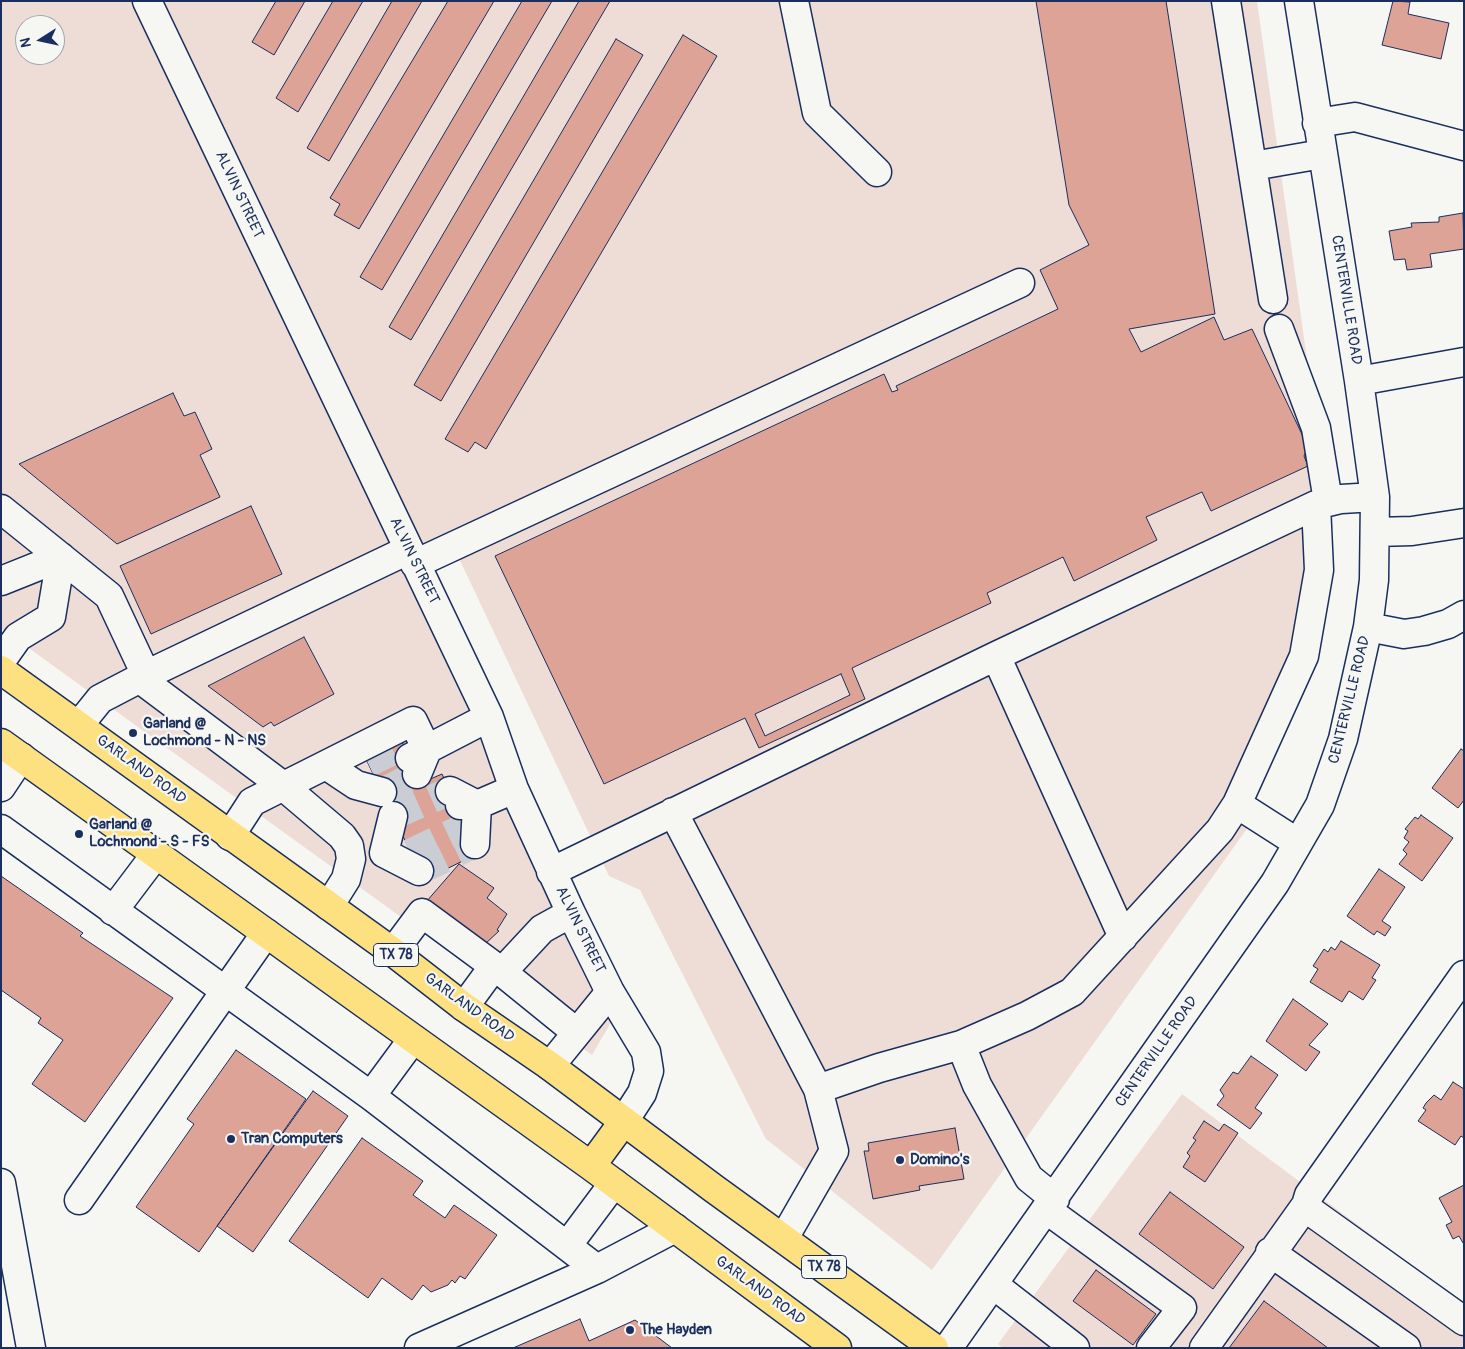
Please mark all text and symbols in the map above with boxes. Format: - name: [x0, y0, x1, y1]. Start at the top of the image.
- north arrow: [15, 15, 65, 65]
- text: N: [17, 36, 35, 49]
- street label: ALVIN STREET: [211, 148, 267, 242]
- street label: CENTERVILLE ROAD: [1327, 234, 1365, 366]
- street label: ALVIN STREET: [385, 515, 443, 607]
- street label: CENTERVILLE ROAD: [1325, 634, 1375, 766]
- place label: Garland @ Lochmond - N - NS: [143, 715, 266, 750]
- marker: Garland @ Lochmond - N - NS: [127, 727, 139, 739]
- street label: GARLAND ROAD: [93, 731, 189, 809]
- place label: Garland @ Lochmond - S - FS: [89, 816, 210, 851]
- marker: Garland @ Lochmond - S - FS: [73, 828, 85, 840]
- street label: ALVIN STREET: [551, 884, 609, 976]
- road number: TX 78: [374, 944, 418, 966]
- street label: GARLAND ROAD: [421, 969, 517, 1047]
- street label: CENTERVILLE ROAD: [1112, 993, 1202, 1111]
- place label: Tran Computers: [241, 1130, 343, 1148]
- marker: Tran Computers: [225, 1133, 237, 1145]
- place label: Domino's: [910, 1151, 969, 1169]
- marker: Domino's: [894, 1154, 906, 1166]
- street label: GARLAND ROAD: [712, 1252, 808, 1330]
- road number: TX 78: [802, 1256, 846, 1278]
- place label: The Hayden: [640, 1321, 712, 1339]
- marker: The Hayden: [624, 1324, 636, 1336]

